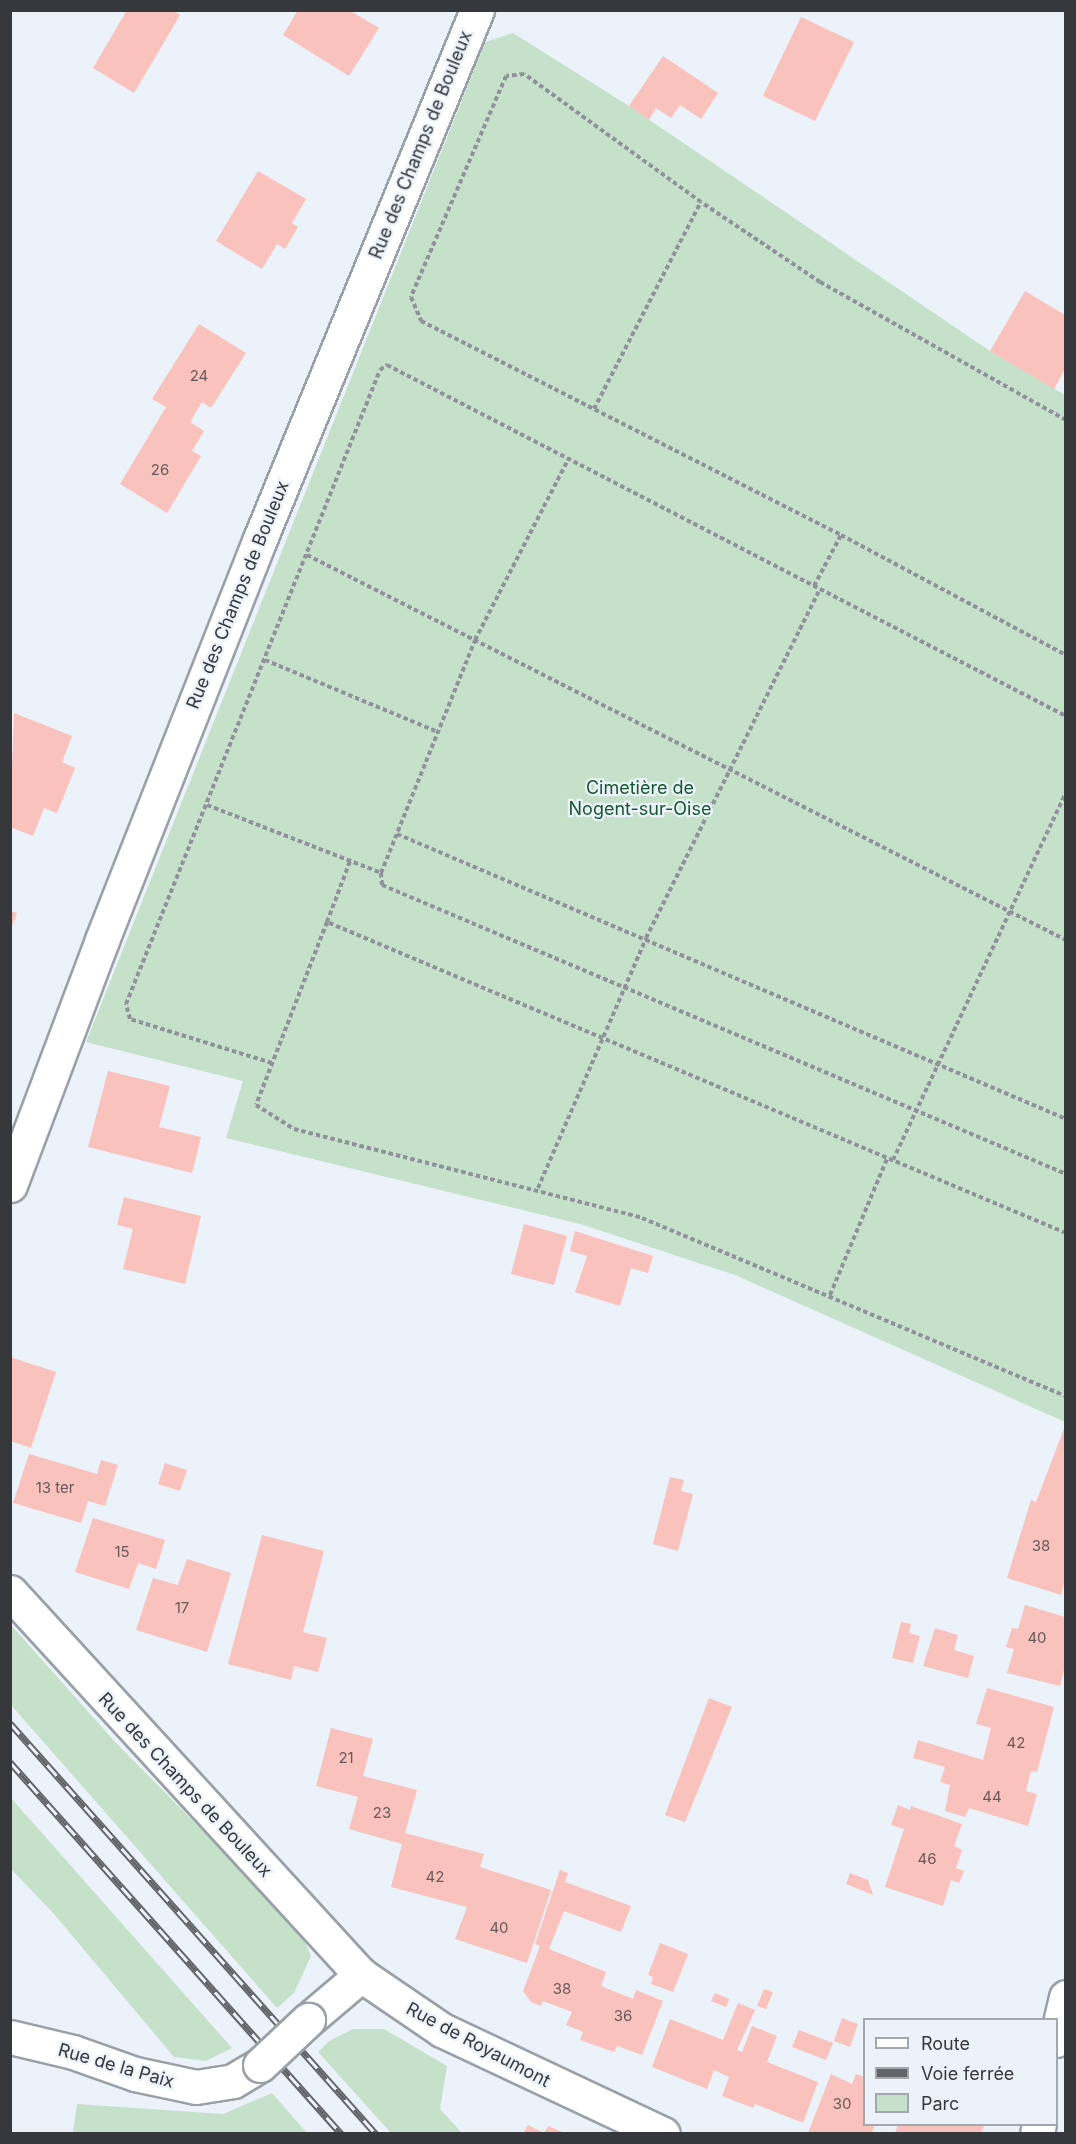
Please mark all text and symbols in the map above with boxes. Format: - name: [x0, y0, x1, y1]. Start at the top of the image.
- street label: Rue des Champs de Bouleux: [365, 28, 477, 262]
- house number: 24: [190, 367, 208, 385]
- house number: 26: [151, 461, 169, 479]
- street label: Rue des Champs de Bouleux: [182, 478, 294, 712]
- park label: Cimetière de Nogent-sur-Oise: [569, 778, 711, 820]
- house number: 13 ter: [36, 1479, 74, 1497]
- house number: 38: [1032, 1537, 1050, 1555]
- house number: 15: [114, 1543, 130, 1561]
- house number: 17: [175, 1599, 189, 1617]
- house number: 40: [1027, 1629, 1047, 1647]
- street label: Rue des Champs de Bouleux: [94, 1688, 276, 1882]
- house number: 42: [1007, 1734, 1025, 1752]
- house number: 21: [338, 1749, 354, 1767]
- house number: 44: [982, 1788, 1002, 1806]
- house number: 23: [373, 1804, 391, 1822]
- house number: 46: [918, 1850, 936, 1868]
- house number: 42: [426, 1868, 444, 1886]
- house number: 40: [489, 1919, 509, 1937]
- house number: 38: [553, 1980, 571, 1998]
- street label: Rue de Royaumont: [402, 1998, 554, 2092]
- house number: 36: [614, 2007, 632, 2025]
- legend: [863, 2018, 1058, 2126]
- text: Route: [921, 2033, 970, 2054]
- street label: Rue de la Paix: [56, 2039, 176, 2093]
- text: Voie ferrée: [921, 2063, 1014, 2084]
- text: Parc: [921, 2093, 959, 2114]
- house number: 30: [833, 2095, 851, 2113]

